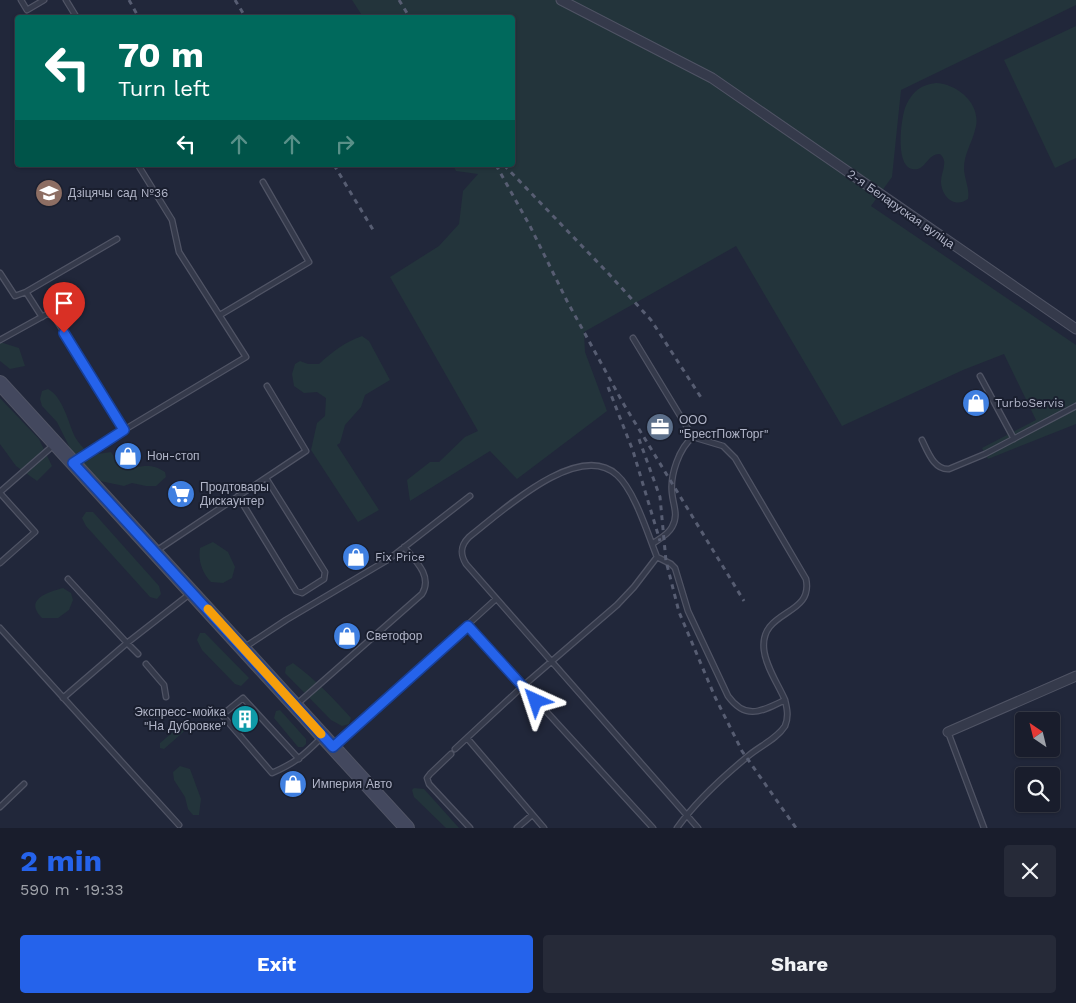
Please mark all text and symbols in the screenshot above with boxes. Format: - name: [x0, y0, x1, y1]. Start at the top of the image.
- text: 70 m: [118, 34, 204, 76]
- icon: left: [35, 35, 100, 100]
- text: Turn left: [118, 76, 210, 101]
- icon: left: [172, 130, 200, 158]
- icon: ahead: [225, 130, 253, 158]
- icon: ahead: [278, 130, 306, 158]
- icon: right: [331, 130, 359, 158]
- street label: 2-я Беларуская вуліца: [845, 167, 958, 251]
- school or university icon: Дзіцячы сад №36: [34, 178, 64, 208]
- place label: Дзіцячы сад №36: [68, 186, 168, 200]
- pin: [43, 282, 85, 333]
- icon: arrive: [50, 289, 78, 317]
- shop icon: TurboServis: [961, 388, 991, 418]
- place label: TurboServis: [995, 396, 1064, 410]
- office icon: ООО "БрестПожТорг": [645, 412, 675, 442]
- place label: ООО "БрестПожТорг": [679, 413, 769, 441]
- shop icon: Нон-стоп: [113, 441, 143, 471]
- place label: Нон-стоп: [147, 449, 200, 463]
- supermarket icon: Продтовары Дискаунтер: [166, 479, 196, 509]
- place label: Продтовары Дискаунтер: [200, 480, 269, 508]
- shop icon: Fix Price: [341, 542, 371, 572]
- place label: Fix Price: [375, 550, 425, 564]
- shop icon: Светофор: [332, 621, 362, 651]
- place label: Светофор: [366, 629, 423, 643]
- position arrow: [509, 674, 561, 726]
- building icon: Экспресс-мойка "На Дубровке": [230, 704, 260, 734]
- place label: Экспресс-мойка "На Дубровке": [134, 705, 226, 733]
- north arrow: [1015, 712, 1060, 758]
- map controls: [1015, 712, 1060, 812]
- button: search: [1015, 767, 1060, 812]
- shop icon: Империя Авто: [278, 769, 308, 799]
- place label: Империя Авто: [312, 777, 392, 791]
- text: 2 min: [20, 843, 102, 878]
- button: close: [1004, 845, 1056, 897]
- text: 590 m · 19:33: [20, 880, 124, 899]
- button: Exit: [20, 935, 533, 993]
- button: Share: [543, 935, 1056, 993]

